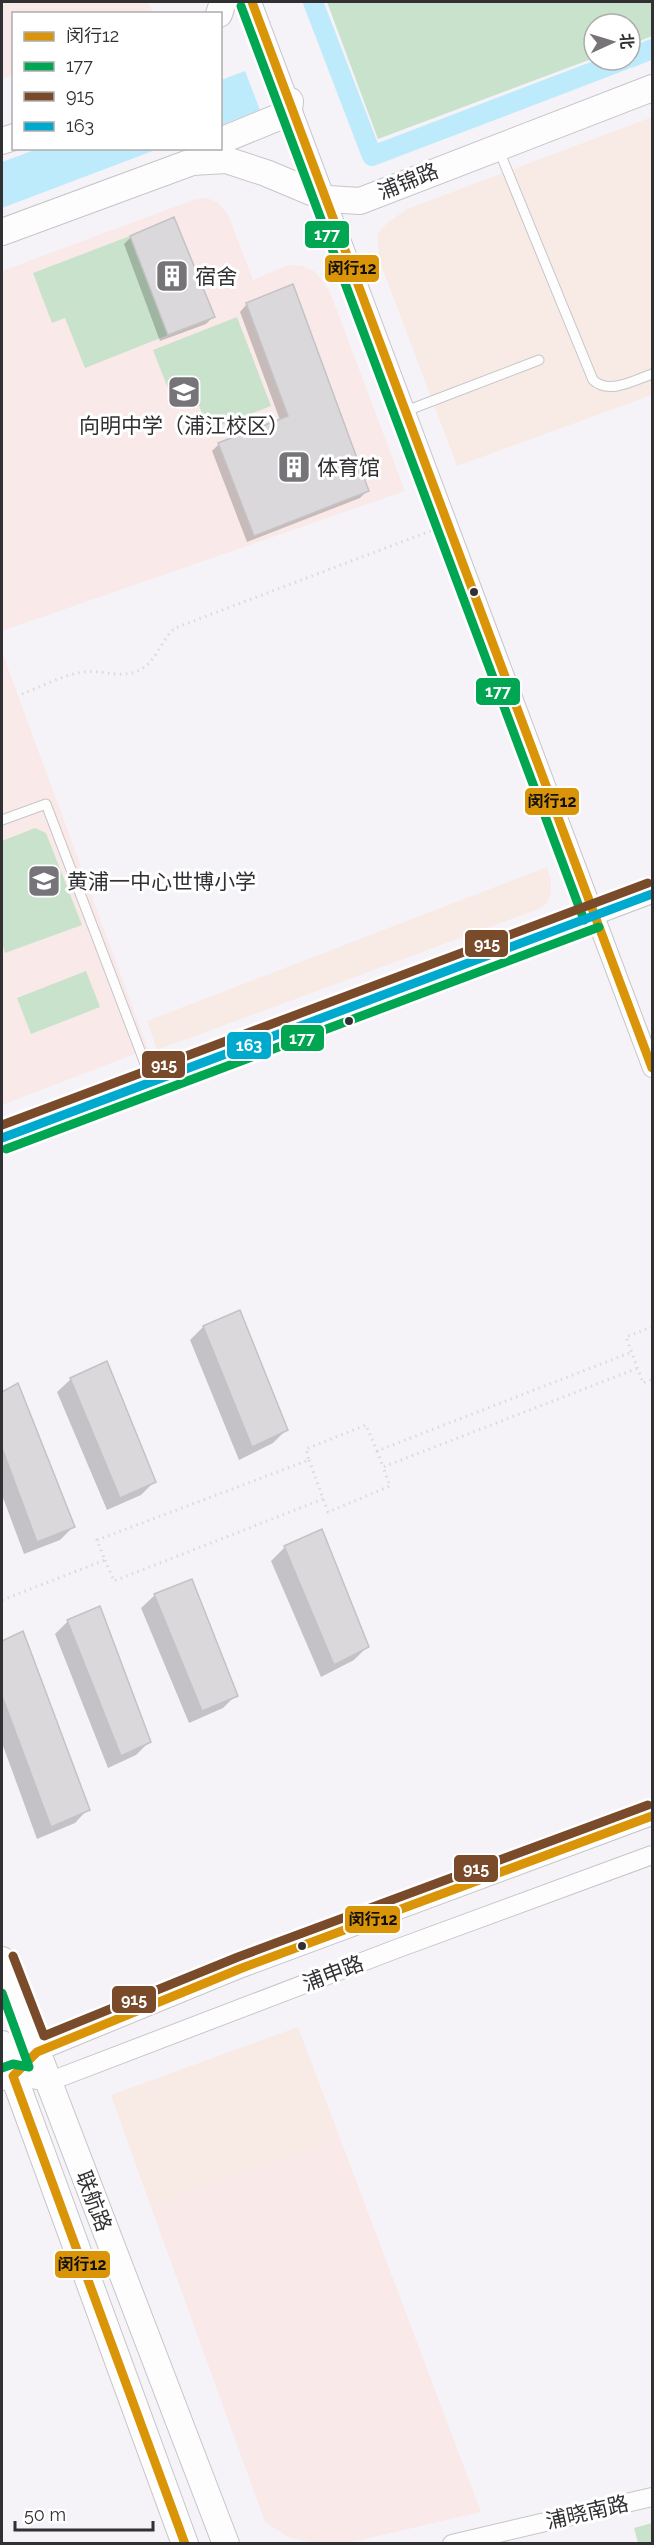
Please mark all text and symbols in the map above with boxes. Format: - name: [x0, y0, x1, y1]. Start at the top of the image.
- legend: [12, 12, 222, 150]
- north arrow: [582, 12, 642, 72]
- text: 闵行12: [66, 25, 119, 46]
- text: 北: [616, 32, 637, 50]
- text: 177: [66, 55, 93, 76]
- text: 915: [66, 85, 94, 106]
- text: 163: [66, 115, 94, 136]
- street label: 浦锦路: [374, 158, 442, 204]
- line badge: 177: [304, 220, 350, 249]
- text: 177: [314, 225, 340, 244]
- line badge: 闵行12: [324, 254, 380, 283]
- building icon: 宿舍: [154, 258, 190, 294]
- text: 闵行12: [328, 259, 376, 278]
- place label: 宿舍: [195, 264, 237, 289]
- school or university icon: 向明中学（浦江校区）: [166, 374, 202, 410]
- place label: 向明中学（浦江校区）: [79, 413, 289, 438]
- building icon: 体育馆: [276, 449, 312, 485]
- place label: 体育馆: [317, 455, 380, 480]
- unlabelled marker: [468, 586, 480, 598]
- line badge: 177: [475, 677, 521, 706]
- text: 177: [485, 682, 511, 701]
- line badge: 闵行12: [524, 787, 580, 816]
- text: 闵行12: [528, 792, 576, 811]
- school or university icon: 黄浦一中心世博小学: [26, 863, 62, 899]
- place label: 黄浦一中心世博小学: [67, 869, 256, 894]
- line badge: 915: [464, 929, 509, 958]
- text: 915: [474, 934, 500, 953]
- unlabelled marker: [343, 1015, 355, 1027]
- line badge: 177: [280, 1024, 325, 1052]
- text: 177: [289, 1029, 315, 1048]
- line badge: 163: [226, 1031, 272, 1060]
- text: 163: [236, 1036, 262, 1055]
- line badge: 915: [141, 1050, 186, 1079]
- text: 915: [151, 1055, 177, 1074]
- line badge: 915: [453, 1854, 499, 1883]
- text: 915: [463, 1859, 489, 1878]
- line badge: 闵行12: [344, 1905, 401, 1934]
- text: 闵行12: [349, 1910, 397, 1929]
- unlabelled marker: [296, 1940, 308, 1952]
- street label: 浦申路: [299, 1950, 367, 1996]
- line badge: 915: [111, 1985, 157, 2014]
- text: 915: [121, 1990, 147, 2009]
- street label: 联航路: [71, 2167, 117, 2235]
- line badge: 闵行12: [54, 2250, 111, 2279]
- text: 闵行12: [58, 2255, 106, 2274]
- street label: 浦晓南路: [543, 2490, 631, 2534]
- scale bar: [15, 2494, 153, 2532]
- text: 50 m: [24, 2504, 66, 2525]

